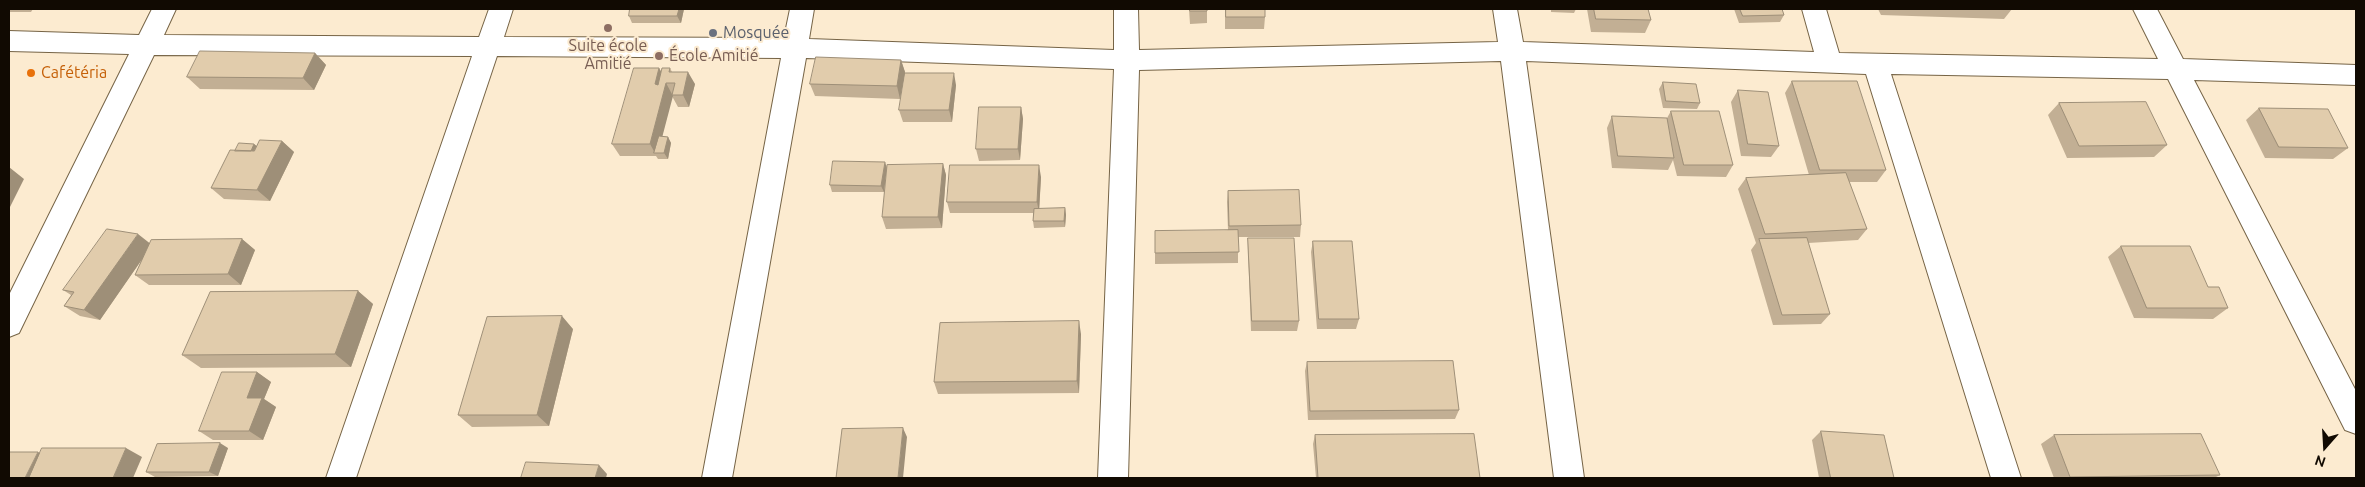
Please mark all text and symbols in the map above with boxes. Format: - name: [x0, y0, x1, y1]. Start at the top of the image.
- marker: Suite école Amitié: [602, 22, 614, 34]
- place label: Mosquée: [723, 23, 789, 43]
- marker: Mosquée: [707, 27, 719, 39]
- place label: Suite école Amitié: [569, 36, 647, 74]
- place label: École Amitié: [669, 46, 759, 66]
- marker: École Amitié: [653, 50, 665, 62]
- place label: Cafétéria: [41, 63, 107, 83]
- marker: Cafétéria: [25, 67, 37, 79]
- north arrow: [2300, 422, 2350, 472]
- text: N: [2313, 452, 2328, 470]

